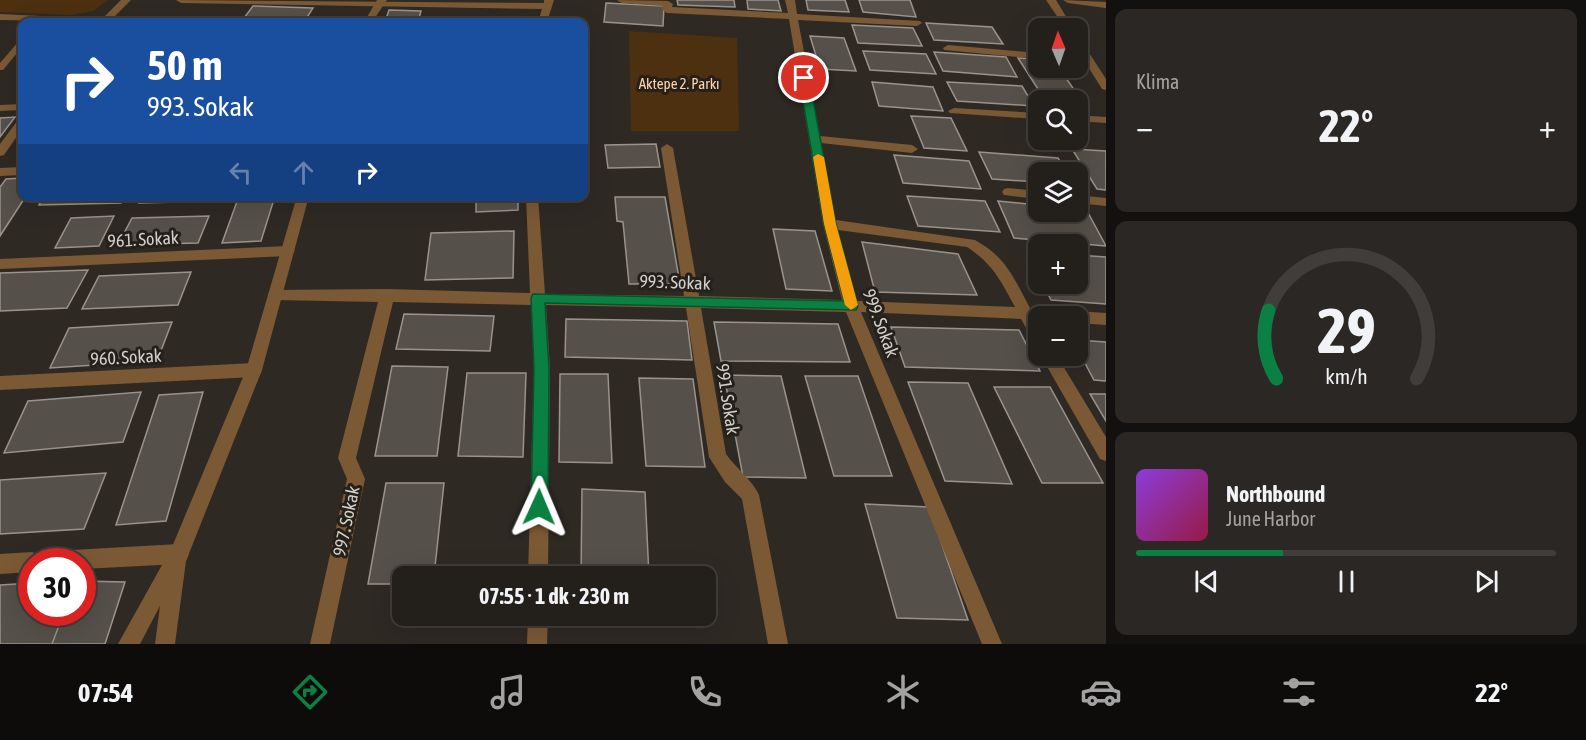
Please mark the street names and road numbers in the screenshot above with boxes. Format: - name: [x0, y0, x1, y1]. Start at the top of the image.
- street label: 961. Sokak: [107, 227, 179, 251]
- street label: 993. Sokak: [639, 270, 711, 294]
- street label: 999. Sokak: [858, 286, 904, 360]
- street label: 960. Sokak: [90, 345, 162, 369]
- street label: 991. Sokak: [712, 362, 744, 436]
- street label: 997. Sokak: [328, 484, 364, 558]

